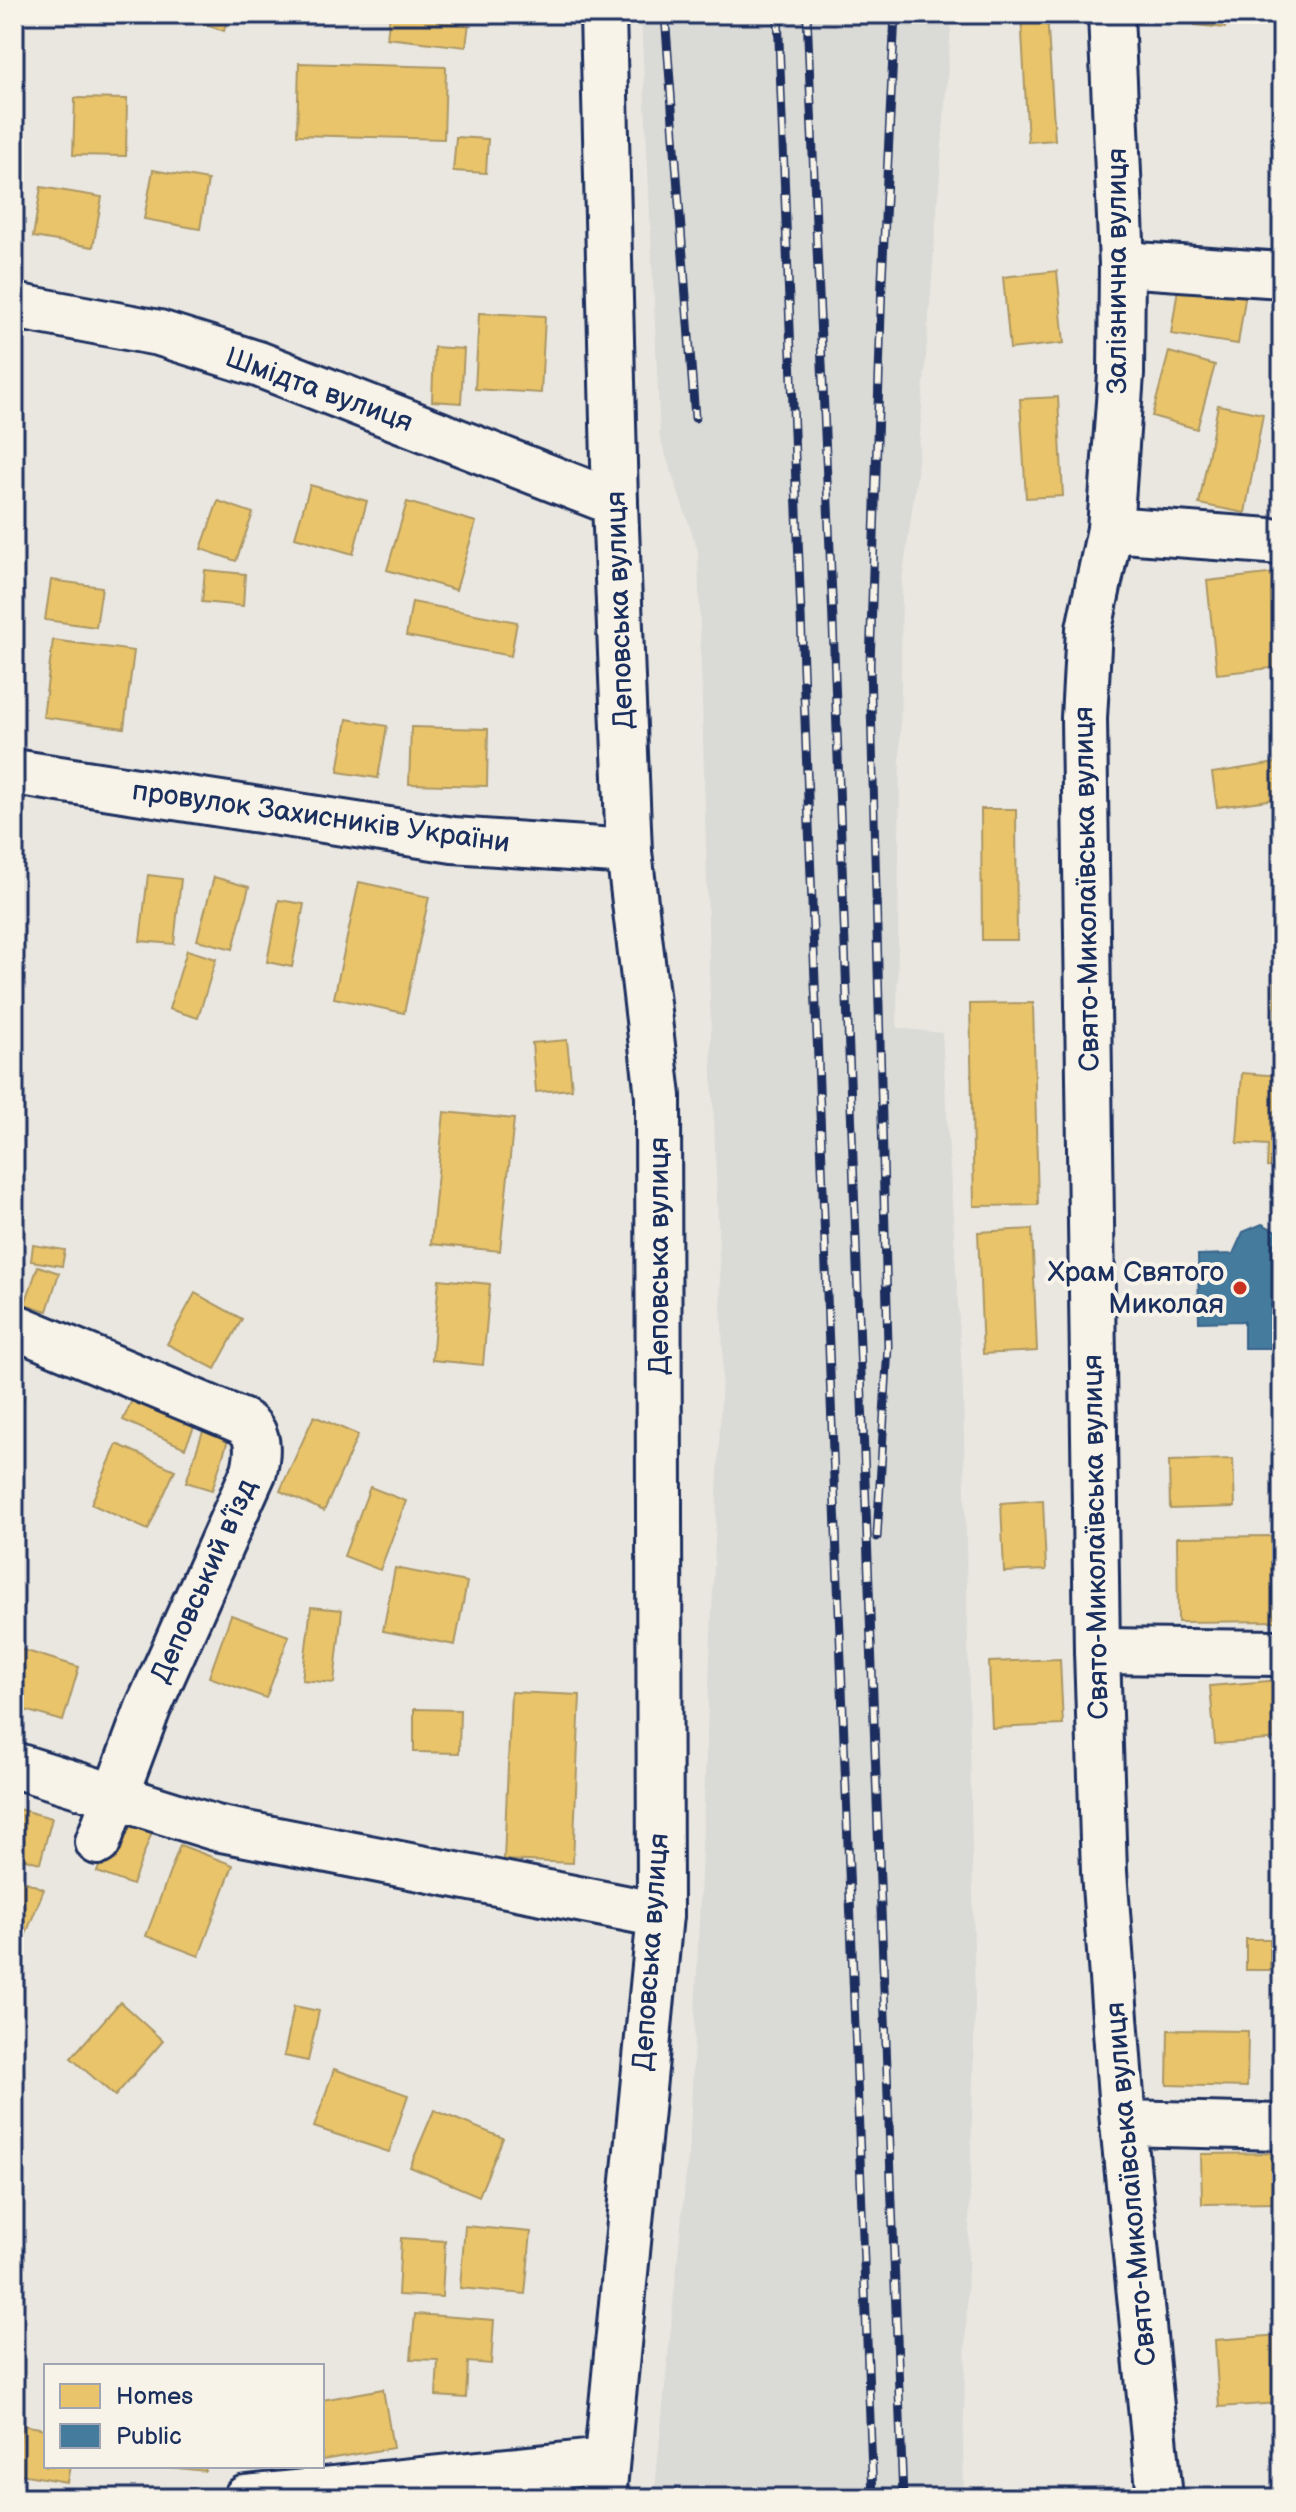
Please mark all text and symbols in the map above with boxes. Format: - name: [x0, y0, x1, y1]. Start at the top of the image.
- street label: Залізнична вулиця: [1101, 148, 1134, 394]
- street label: Шмідта вулиця: [221, 341, 417, 439]
- street label: Деповська вулиця: [599, 490, 641, 730]
- street label: Свято-Миколаївська вулиця: [1067, 706, 1107, 1072]
- street label: провулок Захисників України: [130, 774, 512, 860]
- street label: Деповська вулиця: [643, 1137, 676, 1375]
- place label: Храм Святого Миколая: [1048, 1256, 1224, 1321]
- marker: Храм Святого Миколая: [1231, 1279, 1249, 1297]
- street label: Свято-Миколаївська вулиця: [1076, 1354, 1116, 1720]
- street label: Деповський в’їзд: [144, 1474, 264, 1688]
- street label: Деповська вулиця: [626, 1832, 676, 2072]
- street label: Свято-Миколаївська вулиця: [1099, 2001, 1163, 2367]
- legend: [44, 2364, 324, 2468]
- text: Homes: [116, 2382, 193, 2411]
- text: Public: [116, 2422, 182, 2451]

